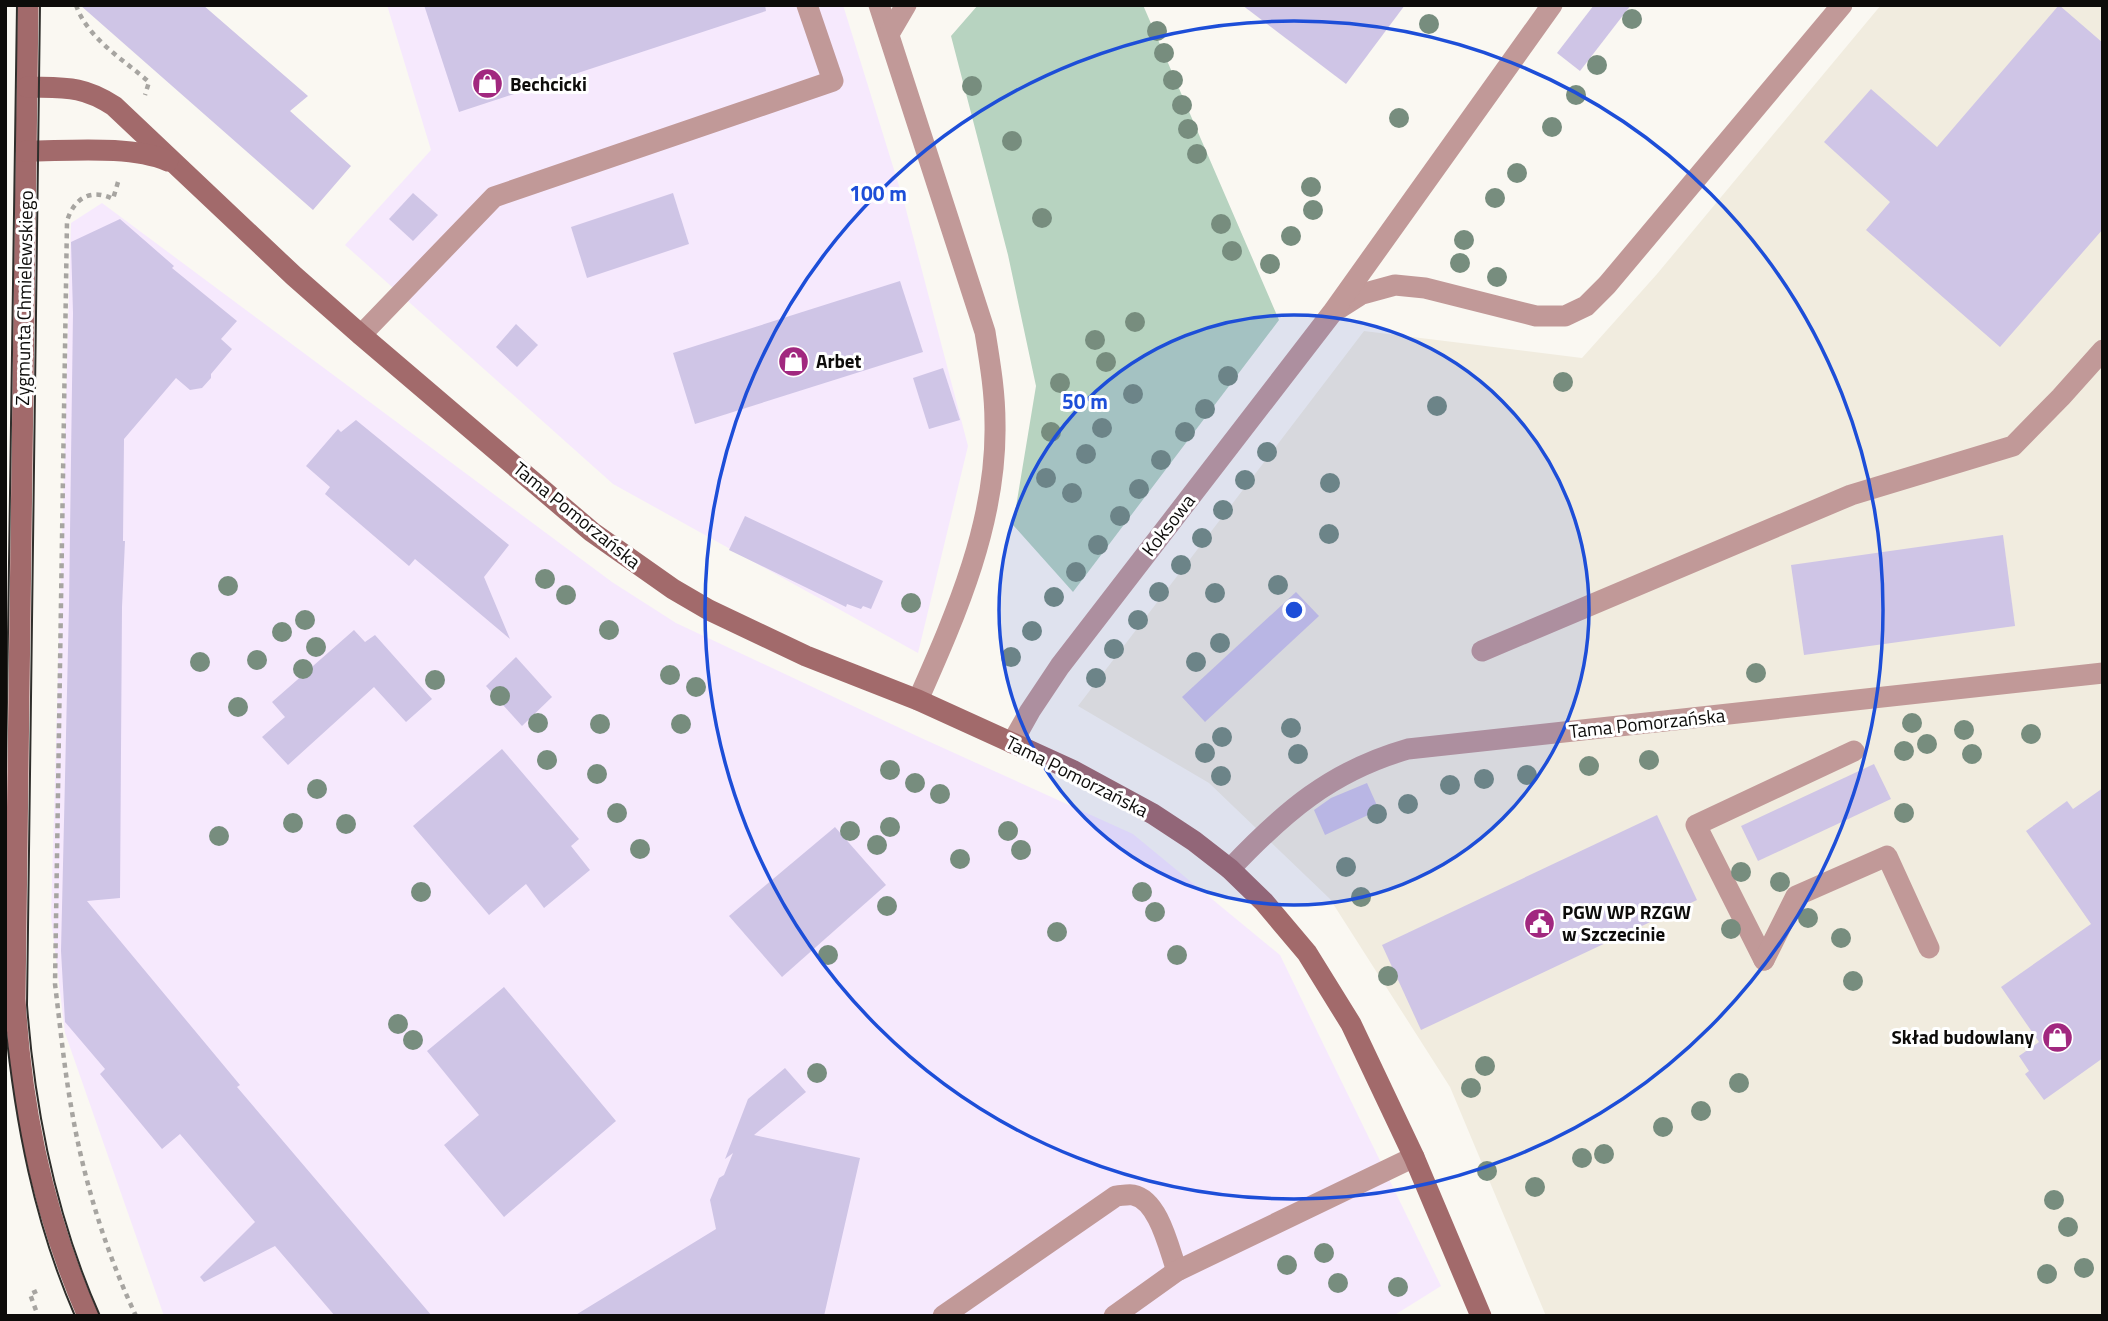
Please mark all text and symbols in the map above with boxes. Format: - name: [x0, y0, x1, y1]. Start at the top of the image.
- shop icon: Bechcicki: [470, 67, 504, 101]
- place label: Bechcicki: [510, 69, 587, 98]
- text: 100 m: [849, 177, 907, 209]
- street label: Zygmunta Chmielewskiego: [7, 190, 40, 406]
- shop icon: Arbet: [776, 344, 810, 378]
- place label: Arbet: [816, 346, 862, 375]
- text: 50 m: [1062, 385, 1108, 417]
- street label: Tama Pomorzańska: [507, 454, 648, 576]
- street label: Koksowa: [1134, 487, 1202, 562]
- centre of rings: [1282, 598, 1306, 622]
- street label: Tama Pomorzańska: [1567, 700, 1727, 745]
- street label: Tama Pomorzańska: [1001, 727, 1154, 824]
- place label: PGW WP RZGW w Szczecinie: [1562, 897, 1691, 948]
- public building icon: PGW WP RZGW w Szczecinie: [1522, 906, 1556, 940]
- shop icon: Skład budowlany: [2040, 1020, 2074, 1054]
- place label: Skład budowlany: [1892, 1022, 2034, 1051]

